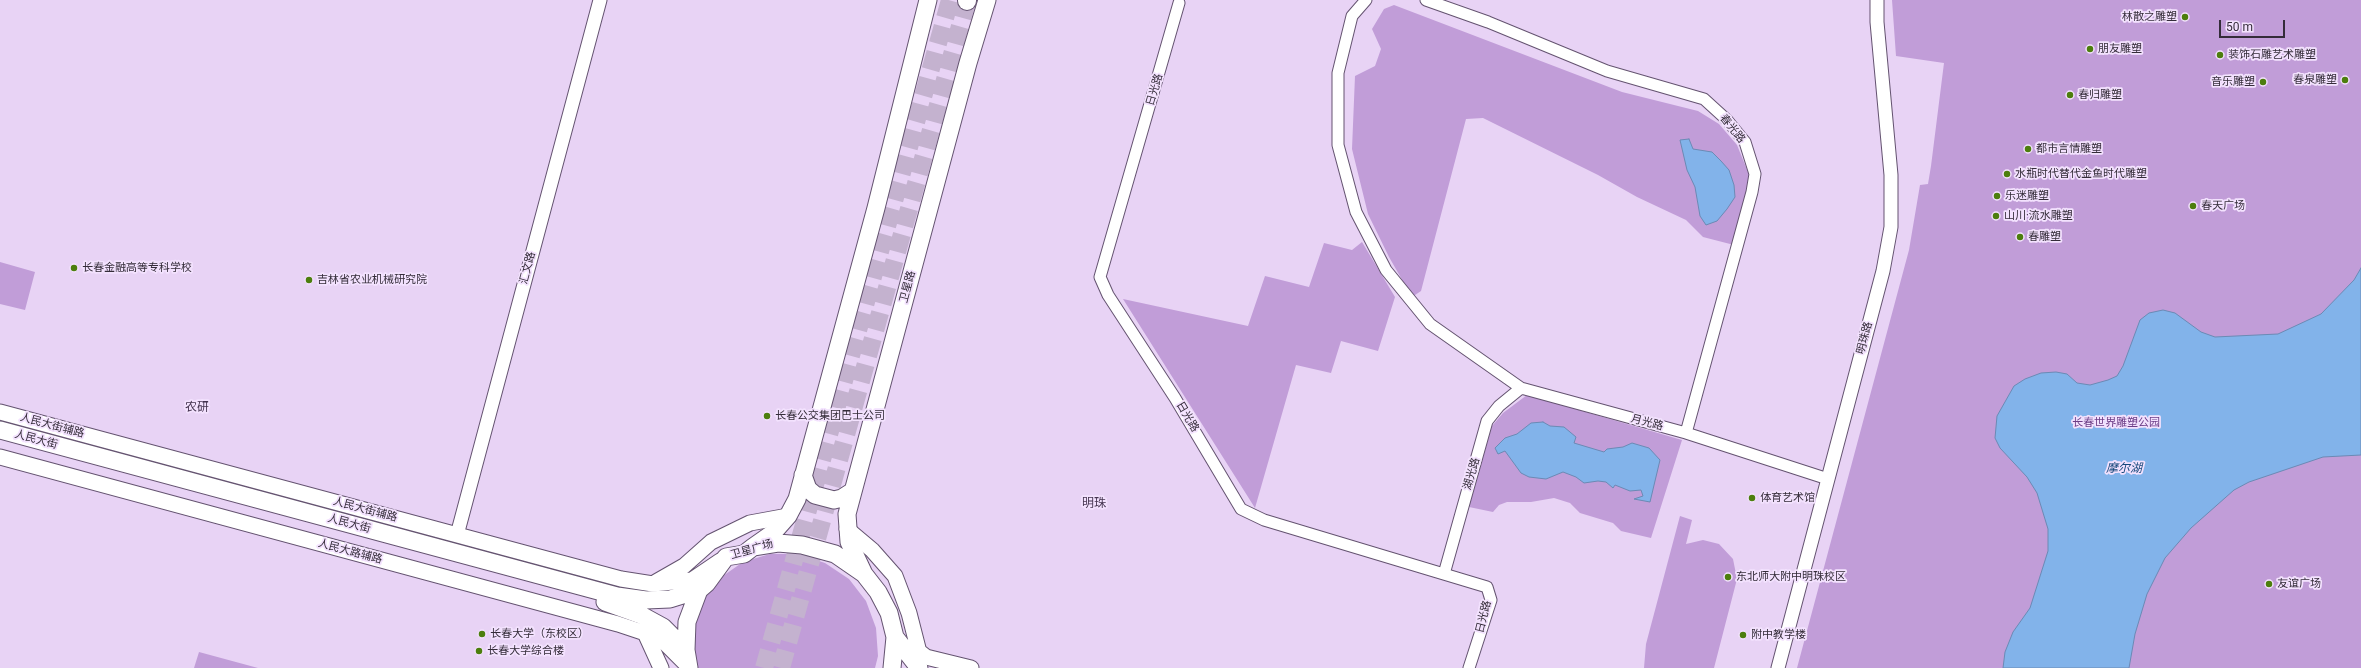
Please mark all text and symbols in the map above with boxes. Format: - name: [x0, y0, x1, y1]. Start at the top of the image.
- place label: 林散之雕塑: [2122, 10, 2177, 24]
- marker: 林散之雕塑: [2180, 12, 2190, 22]
- scale bar: [2221, 12, 2287, 38]
- text: 50 m: [2226, 20, 2253, 34]
- place label: 朋友雕塑: [2098, 42, 2142, 56]
- marker: 朋友雕塑: [2085, 44, 2095, 54]
- place label: 装饰石雕艺术雕塑: [2228, 48, 2316, 62]
- marker: 装饰石雕艺术雕塑: [2215, 50, 2225, 60]
- street label: 日光路: [1144, 72, 1166, 108]
- place label: 春泉雕塑: [2293, 73, 2337, 87]
- place label: 音乐雕塑: [2211, 75, 2255, 89]
- marker: 春泉雕塑: [2340, 75, 2350, 85]
- marker: 音乐雕塑: [2258, 77, 2268, 87]
- place label: 春归雕塑: [2078, 88, 2122, 102]
- marker: 春归雕塑: [2065, 90, 2075, 100]
- street label: 春光路: [1716, 112, 1748, 146]
- place label: 都市言情雕塑: [2036, 142, 2102, 156]
- marker: 都市言情雕塑: [2023, 144, 2033, 154]
- place label: 水瓶时代替代金鱼时代雕塑: [2015, 167, 2147, 181]
- marker: 水瓶时代替代金鱼时代雕塑: [2002, 169, 2012, 179]
- place label: 乐迷雕塑: [2005, 189, 2049, 203]
- marker: 乐迷雕塑: [1992, 191, 2002, 201]
- place label: 春天广场: [2201, 199, 2245, 213]
- marker: 春天广场: [2188, 201, 2198, 211]
- place label: 山川·流水雕塑: [2004, 209, 2073, 223]
- marker: 山川·流水雕塑: [1991, 211, 2001, 221]
- place label: 春雕塑: [2028, 230, 2061, 244]
- marker: 春雕塑: [2015, 232, 2025, 242]
- street label: 汇文路: [517, 250, 539, 286]
- place label: 长春金融高等专科学校: [82, 261, 192, 275]
- marker: 长春金融高等专科学校: [69, 263, 79, 273]
- street label: 卫星路: [897, 269, 919, 305]
- place label: 吉林省农业机械研究院: [317, 273, 427, 287]
- marker: 吉林省农业机械研究院: [304, 275, 314, 285]
- street label: 明珠路: [1854, 320, 1876, 356]
- street label: 日光路: [1173, 399, 1201, 435]
- district label: 农研: [185, 401, 209, 415]
- place label: 长春公交集团巴士公司: [775, 409, 885, 423]
- street label: 人民大街辅路: [18, 411, 86, 441]
- marker: 长春公交集团巴士公司: [762, 411, 772, 421]
- street label: 月光路: [1629, 412, 1665, 434]
- park label: 长春世界雕塑公园: [2072, 416, 2160, 430]
- street label: 人民大街: [13, 428, 59, 452]
- street label: 湖光路: [1461, 456, 1483, 492]
- water label: 摩尔湖: [2106, 462, 2142, 476]
- place label: 体育艺术馆: [1760, 491, 1815, 505]
- marker: 体育艺术馆: [1747, 493, 1757, 503]
- street label: 人民大街辅路: [331, 495, 399, 525]
- district label: 明珠: [1082, 497, 1106, 511]
- street label: 人民大街: [326, 512, 372, 536]
- street label: 人民大路辅路: [316, 537, 384, 567]
- street label: 卫星广场: [729, 538, 775, 562]
- place label: 东北师大附中明珠校区: [1736, 570, 1846, 584]
- marker: 东北师大附中明珠校区: [1723, 572, 1733, 582]
- place label: 友谊广场: [2277, 577, 2321, 591]
- marker: 友谊广场: [2264, 579, 2274, 589]
- street label: 日光路: [1474, 599, 1494, 635]
- place label: 长春大学（东校区）: [490, 627, 589, 641]
- place label: 附中教学楼: [1751, 628, 1806, 642]
- marker: 长春大学（东校区）: [477, 629, 487, 639]
- marker: 附中教学楼: [1738, 630, 1748, 640]
- place label: 长春大学综合楼: [487, 644, 564, 658]
- marker: 长春大学综合楼: [474, 646, 484, 656]

